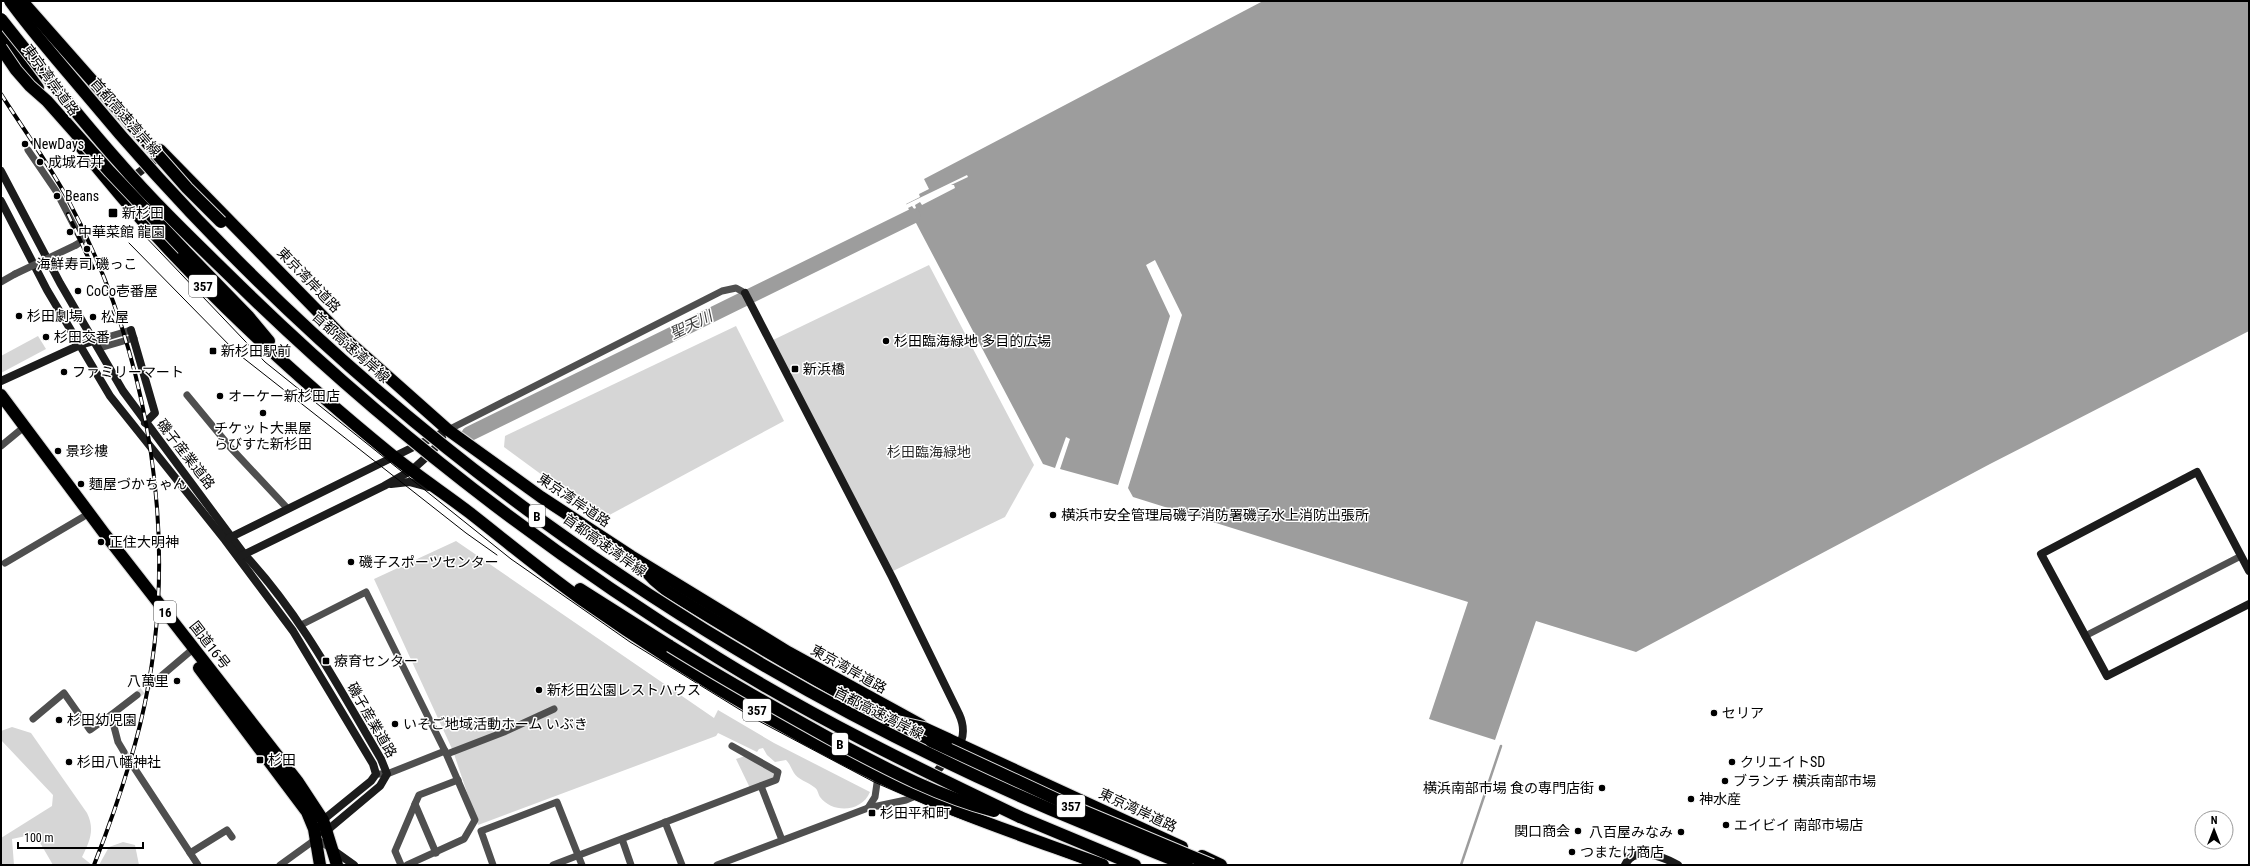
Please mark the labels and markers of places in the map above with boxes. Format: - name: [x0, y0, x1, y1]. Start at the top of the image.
- place label: NewDays: [33, 136, 84, 152]
- marker: NewDays: [20, 139, 30, 149]
- place label: 成城石井: [48, 154, 104, 170]
- marker: 成城石井: [35, 157, 45, 167]
- place label: Beans: [65, 188, 99, 204]
- marker: Beans: [52, 191, 62, 201]
- place label: 新杉田: [122, 205, 164, 221]
- marker: 新杉田: [107, 207, 119, 219]
- place label: 中華菜館 龍園: [78, 224, 165, 240]
- marker: 中華菜館 龍園: [65, 227, 75, 237]
- marker: 海鮮寿司 磯っこ: [82, 244, 92, 254]
- place label: 海鮮寿司 磯っこ: [36, 256, 138, 272]
- place label: CoCo壱番屋: [86, 283, 158, 299]
- marker: CoCo壱番屋: [73, 286, 83, 296]
- place label: 杉田劇場: [27, 308, 83, 324]
- place label: 松屋: [101, 309, 129, 325]
- marker: 杉田劇場: [14, 311, 24, 321]
- marker: 松屋: [88, 312, 98, 322]
- place label: 杉田交番: [54, 329, 110, 345]
- marker: 杉田交番: [41, 332, 51, 342]
- place label: 杉田臨海緑地 多目的広場: [894, 333, 1051, 349]
- marker: 杉田臨海緑地 多目的広場: [881, 336, 891, 346]
- place label: 新杉田駅前: [221, 343, 291, 359]
- marker: 新杉田駅前: [208, 346, 218, 356]
- place label: 新浜橋: [803, 361, 845, 377]
- place label: ファミリーマート: [72, 364, 184, 380]
- marker: 新浜橋: [790, 364, 800, 374]
- marker: ファミリーマート: [59, 367, 69, 377]
- place label: オーケー新杉田店: [228, 388, 340, 404]
- marker: オーケー新杉田店: [215, 391, 225, 401]
- marker: チケット大黒屋 らびすた新杉田: [258, 408, 268, 418]
- place label: チケット大黒屋 らびすた新杉田: [214, 420, 312, 452]
- place label: 景珍樓: [66, 443, 108, 459]
- marker: 景珍樓: [53, 446, 63, 456]
- place label: 麵屋づかちゃん: [89, 476, 187, 492]
- marker: 麵屋づかちゃん: [76, 479, 86, 489]
- place label: 横浜市安全管理局磯子消防署磯子水上消防出張所: [1061, 507, 1369, 523]
- marker: 横浜市安全管理局磯子消防署磯子水上消防出張所: [1048, 510, 1058, 520]
- place label: 正住大明神: [109, 534, 179, 550]
- marker: 正住大明神: [96, 537, 106, 547]
- place label: 磯子スポーツセンター: [359, 554, 499, 570]
- marker: 磯子スポーツセンター: [346, 557, 356, 567]
- place label: 療育センター: [334, 653, 418, 669]
- marker: 療育センター: [321, 656, 331, 666]
- place label: 八萬里: [127, 673, 169, 689]
- marker: 八萬里: [172, 676, 182, 686]
- place label: 新杉田公園レストハウス: [547, 682, 701, 698]
- marker: 新杉田公園レストハウス: [534, 685, 544, 695]
- place label: セリア: [1722, 705, 1764, 721]
- marker: セリア: [1709, 708, 1719, 718]
- place label: 杉田幼児園: [67, 712, 137, 728]
- marker: 杉田幼児園: [54, 715, 64, 725]
- place label: いそご地域活動ホーム いぶき: [403, 716, 588, 732]
- marker: いそご地域活動ホーム いぶき: [390, 719, 400, 729]
- place label: 杉田: [268, 752, 296, 768]
- place label: 杉田八幡神社: [77, 754, 161, 770]
- place label: クリエイトSD: [1740, 754, 1825, 770]
- marker: 杉田: [255, 755, 265, 765]
- marker: 杉田八幡神社: [64, 757, 74, 767]
- marker: クリエイトSD: [1727, 757, 1737, 767]
- place label: ブランチ 横浜南部市場: [1733, 773, 1876, 789]
- marker: ブランチ 横浜南部市場: [1720, 776, 1730, 786]
- place label: 横浜南部市場 食の専門店街: [1423, 780, 1594, 796]
- marker: 横浜南部市場 食の専門店街: [1597, 783, 1607, 793]
- place label: 神水産: [1699, 791, 1741, 807]
- marker: 神水産: [1686, 794, 1696, 804]
- place label: 杉田平和町: [880, 805, 950, 821]
- marker: 杉田平和町: [867, 808, 877, 818]
- place label: エイビイ 南部市場店: [1734, 817, 1863, 833]
- marker: エイビイ 南部市場店: [1721, 820, 1731, 830]
- place label: 関口商会: [1514, 823, 1570, 839]
- place label: 八百屋みなみ: [1589, 824, 1673, 840]
- marker: 関口商会: [1573, 826, 1583, 836]
- marker: 八百屋みなみ: [1676, 827, 1686, 837]
- place label: つまたけ商店: [1580, 844, 1664, 860]
- marker: つまたけ商店: [1567, 847, 1577, 857]

